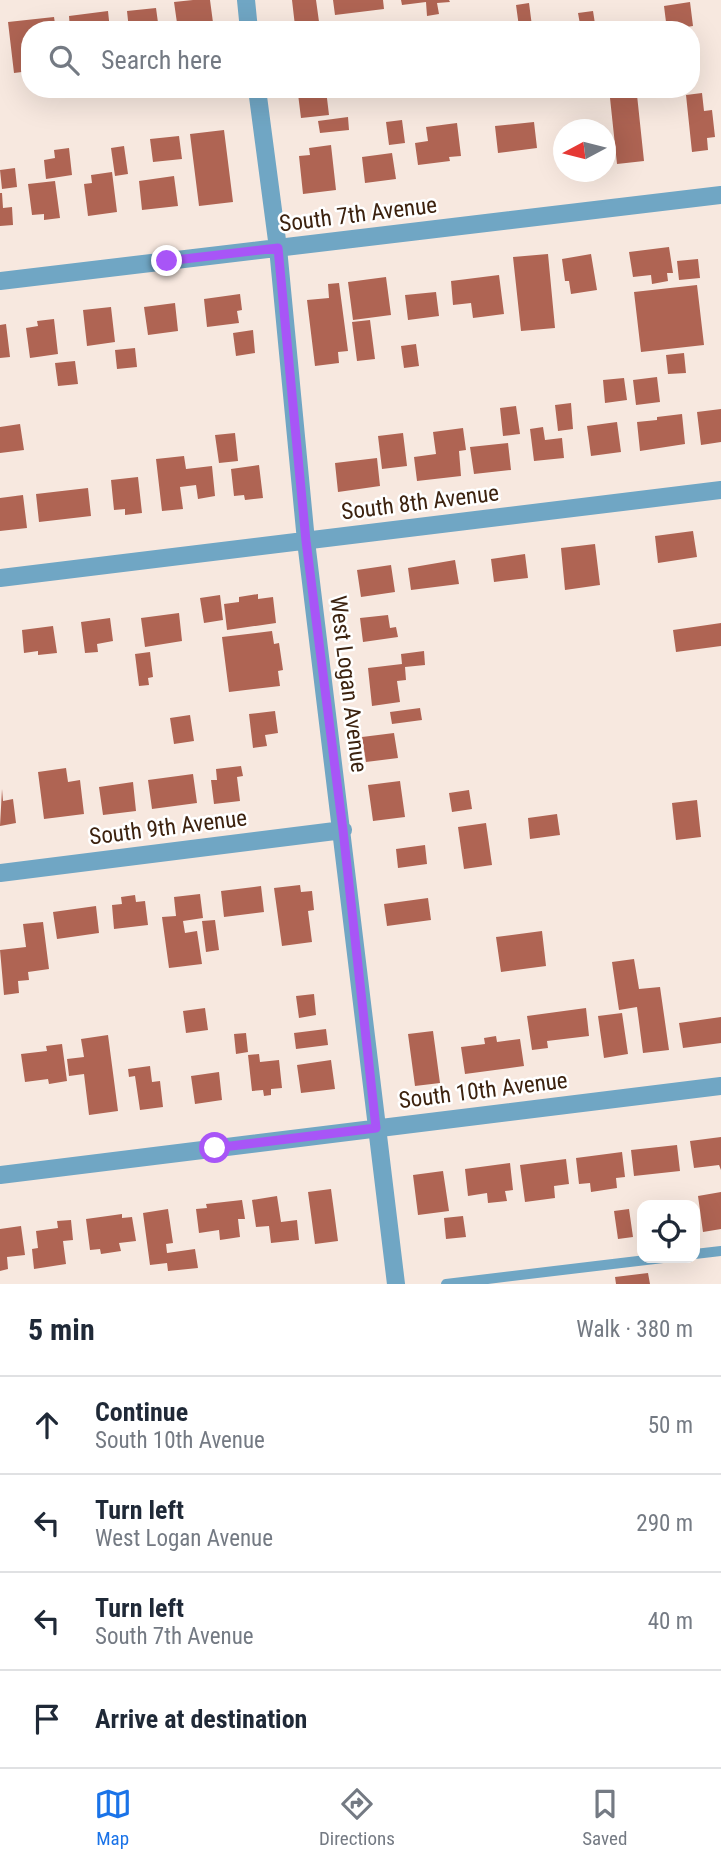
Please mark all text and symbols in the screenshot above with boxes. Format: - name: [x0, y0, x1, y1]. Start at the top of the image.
- search box: [21, 21, 700, 98]
- icon: search: [45, 41, 83, 79]
- text: Search here: [101, 45, 222, 75]
- north arrow: [553, 119, 616, 182]
- street label: South 7th Avenue: [278, 191, 438, 238]
- route end: [151, 245, 182, 276]
- street label: South 8th Avenue: [340, 479, 500, 526]
- street label: West Logan Avenue: [324, 594, 373, 774]
- street label: South 9th Avenue: [88, 804, 248, 851]
- street label: South 10th Avenue: [397, 1067, 569, 1114]
- route start: [199, 1132, 230, 1163]
- map controls: [637, 1200, 700, 1263]
- button: locate: [637, 1200, 700, 1263]
- text: 5 min: [28, 1312, 95, 1347]
- text: Walk · 380 m: [576, 1316, 693, 1343]
- text: Continue: [95, 1397, 188, 1427]
- icon: ahead: [28, 1406, 66, 1444]
- text: 50 m: [648, 1412, 693, 1439]
- text: South 10th Avenue: [95, 1427, 265, 1454]
- text: Turn left: [95, 1495, 184, 1525]
- icon: left: [28, 1504, 66, 1542]
- text: 290 m: [636, 1510, 693, 1537]
- text: West Logan Avenue: [95, 1525, 273, 1552]
- text: Turn left: [95, 1593, 184, 1623]
- icon: left: [28, 1602, 66, 1640]
- text: 40 m: [648, 1608, 693, 1635]
- text: South 7th Avenue: [95, 1623, 254, 1650]
- icon: arrive: [28, 1700, 66, 1738]
- text: Arrive at destination: [95, 1704, 307, 1734]
- tab: Map: [94, 1785, 132, 1850]
- tab: Directions: [319, 1785, 395, 1850]
- tab: Saved: [582, 1785, 627, 1850]

